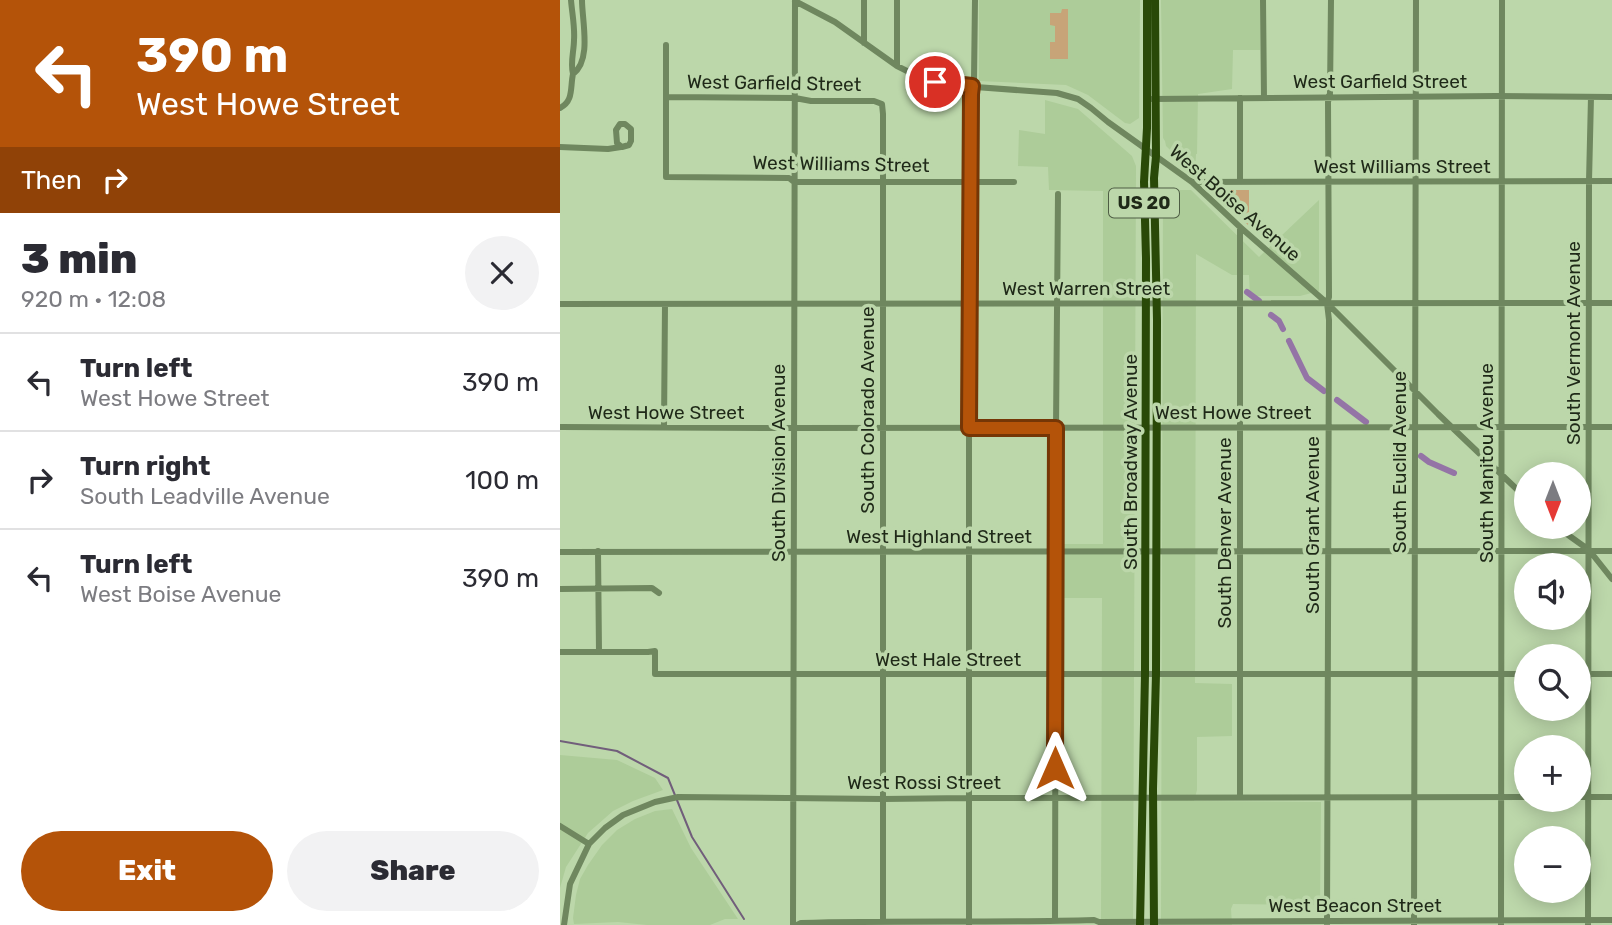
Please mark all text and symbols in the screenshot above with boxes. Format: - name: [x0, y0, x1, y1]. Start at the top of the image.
- text: 390 m: [136, 26, 288, 84]
- icon: left: [21, 28, 112, 119]
- pin: [905, 52, 965, 112]
- icon: arrive: [916, 63, 954, 101]
- street label: West Garfield Street: [687, 70, 862, 96]
- street label: West Garfield Street: [1293, 70, 1468, 93]
- text: West Howe Street: [136, 85, 400, 123]
- street label: West Boise Avenue: [1165, 140, 1305, 266]
- street label: West Williams Street: [752, 151, 930, 177]
- street label: West Williams Street: [1313, 155, 1491, 178]
- icon: right: [96, 161, 134, 199]
- text: Then: [21, 165, 82, 196]
- road number: US 20: [1109, 188, 1179, 218]
- text: 3 min: [21, 234, 137, 284]
- button: close: [465, 236, 539, 310]
- street label: South Vermont Avenue: [1562, 241, 1585, 445]
- street label: West Warren Street: [1002, 277, 1171, 300]
- text: 920 m · 12:08: [21, 285, 166, 313]
- street label: South Colorado Avenue: [856, 306, 879, 514]
- text: Turn left: [80, 353, 192, 384]
- street label: South Broadway Avenue: [1119, 354, 1142, 570]
- icon: left: [21, 363, 59, 401]
- street label: South Manitou Avenue: [1475, 363, 1498, 563]
- street label: South Division Avenue: [767, 364, 790, 562]
- text: 390 m: [462, 367, 539, 398]
- street label: South Euclid Avenue: [1388, 371, 1411, 553]
- text: West Howe Street: [80, 384, 270, 412]
- street label: West Howe Street: [588, 401, 745, 424]
- street label: West Howe Street: [1155, 401, 1312, 424]
- street label: South Grant Avenue: [1301, 436, 1324, 614]
- street label: South Denver Avenue: [1213, 437, 1236, 629]
- text: Turn right: [80, 451, 210, 482]
- icon: right: [21, 461, 59, 499]
- north arrow: [1514, 462, 1591, 539]
- map controls: [1514, 462, 1591, 903]
- text: 100 m: [465, 465, 539, 496]
- text: South Leadville Avenue: [80, 482, 330, 510]
- street label: West Highland Street: [846, 525, 1032, 548]
- text: Turn left: [80, 549, 192, 580]
- button: sound: [1514, 553, 1591, 630]
- icon: left: [21, 559, 59, 597]
- text: 390 m: [462, 563, 539, 594]
- text: West Boise Avenue: [80, 580, 282, 608]
- button: search: [1514, 644, 1591, 721]
- street label: West Hale Street: [875, 648, 1022, 671]
- position arrow: [1018, 731, 1092, 805]
- button: +: [1514, 735, 1591, 812]
- street label: West Rossi Street: [847, 771, 1002, 794]
- button: −: [1514, 826, 1591, 903]
- button: Exit: [21, 831, 273, 911]
- button: Share: [287, 831, 539, 911]
- street label: West Beacon Street: [1268, 894, 1442, 917]

